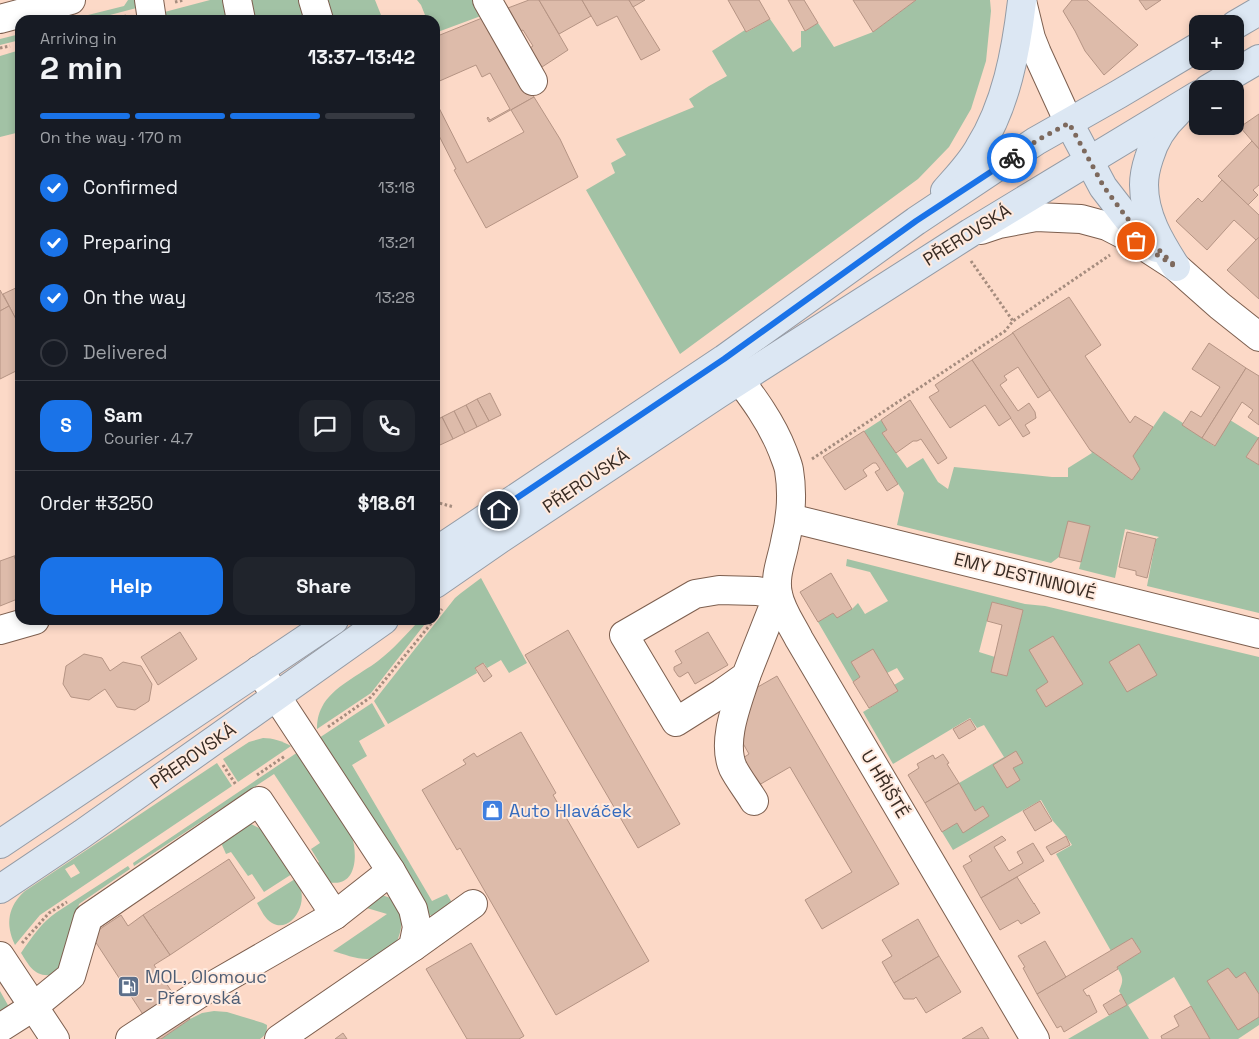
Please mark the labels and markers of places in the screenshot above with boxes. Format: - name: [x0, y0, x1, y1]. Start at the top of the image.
- pin: [1115, 220, 1157, 262]
- pin: [478, 489, 520, 531]
- shop icon: Auto Hlaváček: [481, 799, 505, 823]
- place label: Auto Hlaváček: [509, 799, 632, 822]
- place label: MOL, Olomouc - Přerovská: [145, 965, 267, 1009]
- fuel station icon: MOL, Olomouc - Přerovská: [117, 975, 141, 999]

